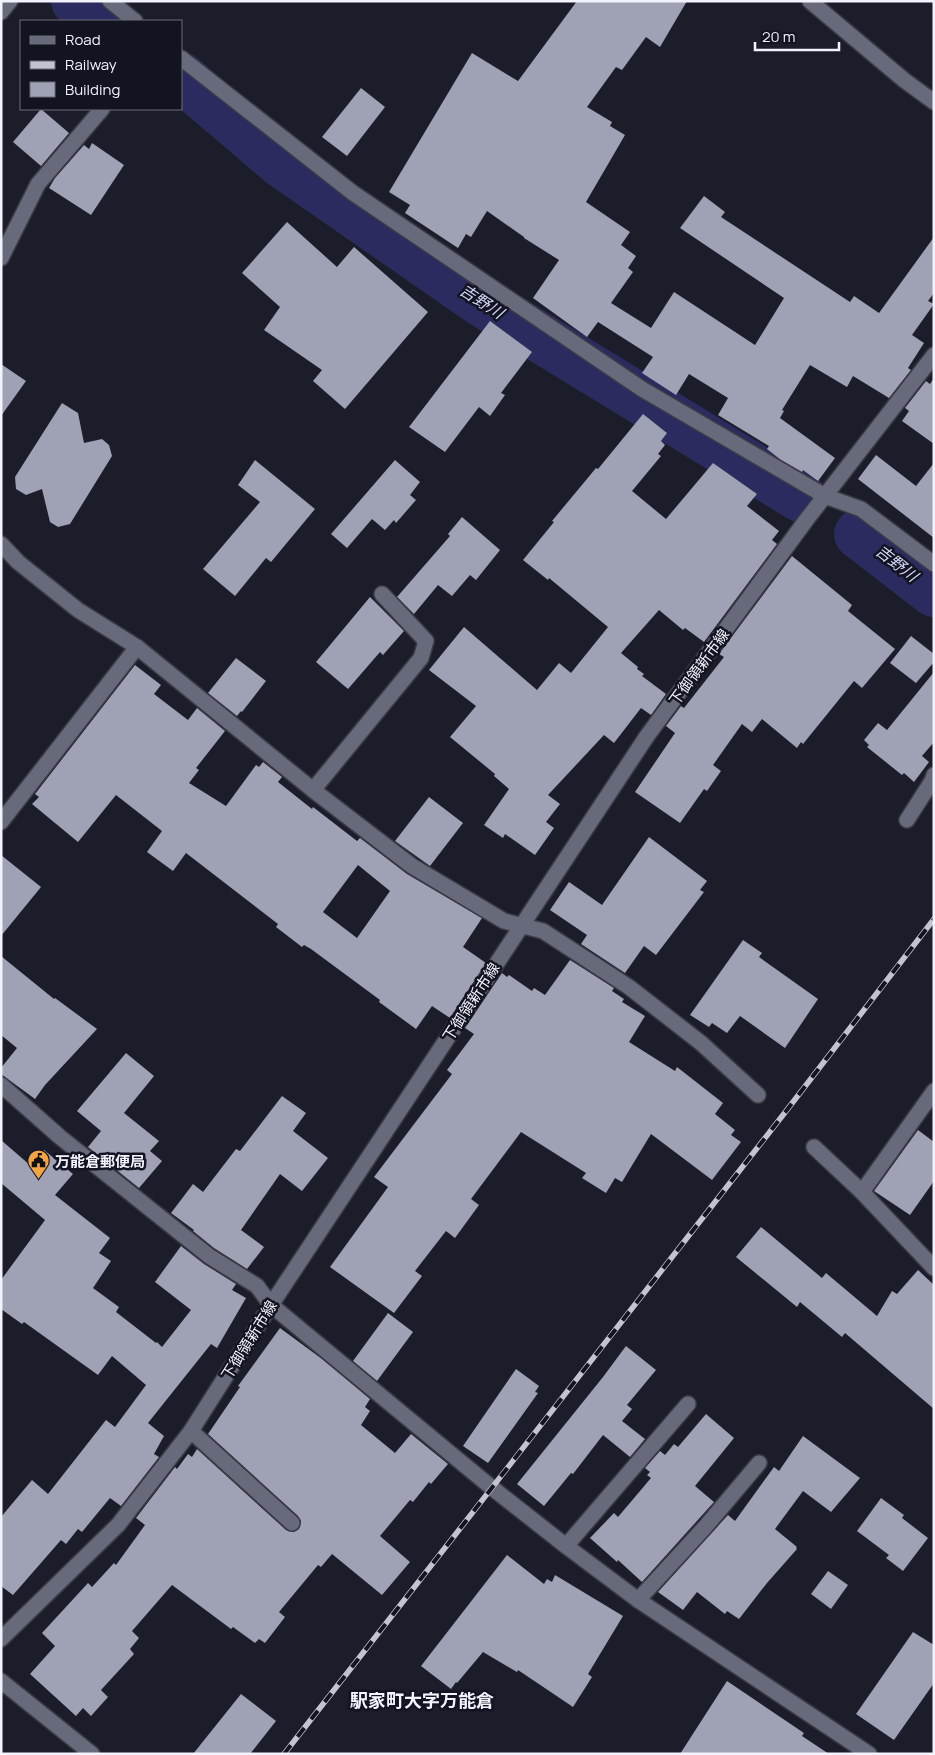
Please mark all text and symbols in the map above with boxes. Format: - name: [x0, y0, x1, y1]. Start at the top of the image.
- legend: [20, 20, 182, 110]
- scale bar: [755, 20, 839, 52]
- text: 20 m: [762, 26, 795, 47]
- text: Road: [65, 29, 101, 50]
- text: Railway: [65, 54, 117, 75]
- text: Building: [65, 79, 120, 100]
- water label: 吉野川: [456, 279, 510, 324]
- water label: 吉野川: [871, 540, 924, 588]
- street label: 下御領新市線: [664, 624, 734, 710]
- street label: 下御領新市線: [438, 959, 504, 1045]
- public building icon: 万能倉郵便局: [27, 1149, 51, 1180]
- place label: 万能倉郵便局: [55, 1151, 145, 1172]
- street label: 下御領新市線: [216, 1296, 282, 1384]
- district label: 駅家町大字万能倉: [350, 1688, 494, 1712]

